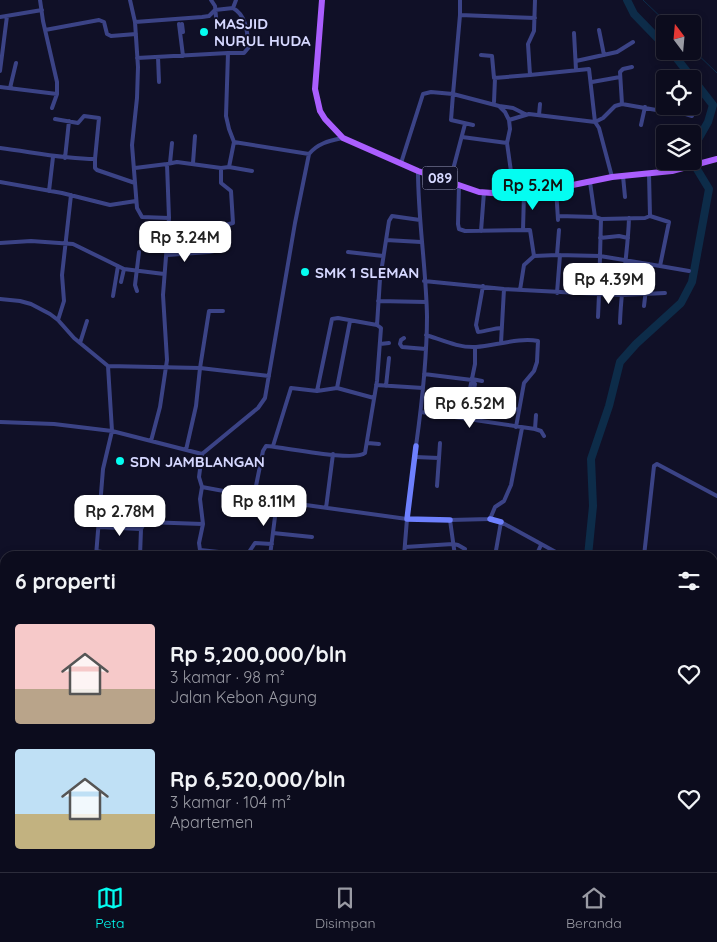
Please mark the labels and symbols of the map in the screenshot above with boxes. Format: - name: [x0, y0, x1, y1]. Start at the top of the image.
- place label: MASJID NURUL HUDA: [214, 14, 311, 50]
- north arrow: [656, 15, 701, 60]
- marker: MASJID NURUL HUDA: [198, 26, 210, 38]
- road number: 089: [422, 167, 458, 190]
- pin: Rp 5.2M: [487, 168, 579, 211]
- pin: Rp 3.24M: [133, 220, 237, 263]
- pin: Rp 4.39M: [557, 262, 661, 305]
- place label: SMK 1 SLEMAN: [315, 263, 419, 282]
- marker: SMK 1 SLEMAN: [299, 266, 311, 278]
- pin: Rp 6.52M: [418, 386, 522, 429]
- place label: SDN JAMBLANGAN: [130, 452, 265, 471]
- marker: SDN JAMBLANGAN: [114, 455, 126, 467]
- pin: Rp 8.11M: [212, 484, 316, 527]
- pin: Rp 2.78M: [68, 494, 172, 537]

